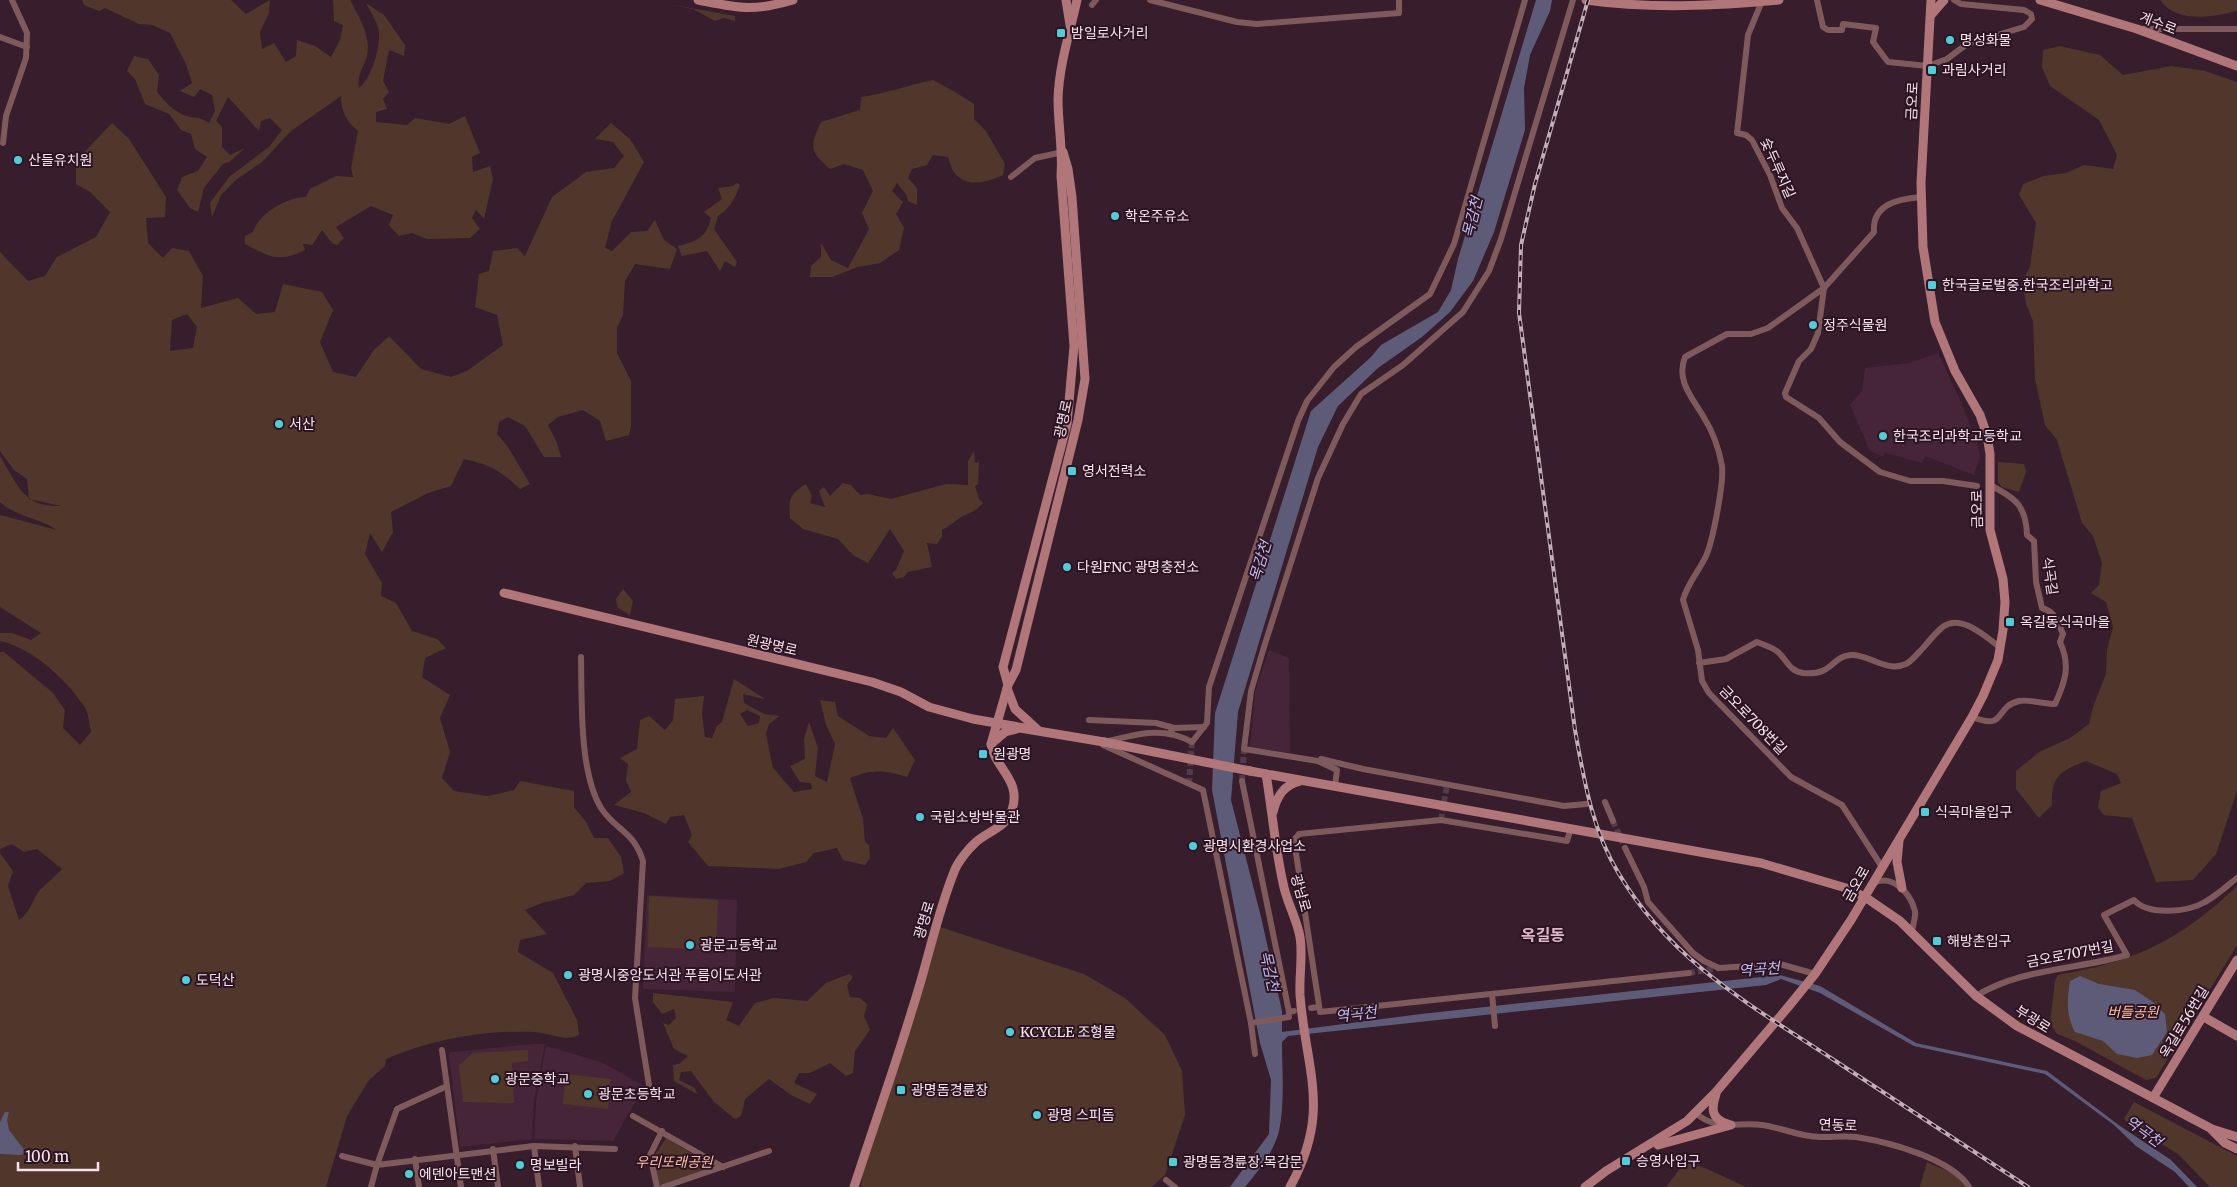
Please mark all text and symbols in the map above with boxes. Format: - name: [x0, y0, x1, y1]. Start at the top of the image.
- street label: 계수로: [2137, 8, 2179, 38]
- place label: 밤일로사거리: [1071, 24, 1148, 42]
- marker: 밤일로사거리: [1055, 27, 1067, 39]
- place label: 명성화물: [1960, 31, 2012, 49]
- marker: 명성화물: [1944, 34, 1956, 46]
- place label: 과림사거리: [1942, 61, 2006, 79]
- marker: 과림사거리: [1926, 64, 1938, 76]
- street label: 금오로: [1902, 81, 1922, 121]
- street label: 숯두루지길: [1757, 135, 1799, 201]
- place label: 산들유치원: [28, 151, 92, 169]
- marker: 산들유치원: [12, 154, 24, 166]
- water label: 목감천: [1458, 192, 1487, 239]
- place label: 학온주유소: [1125, 207, 1190, 225]
- marker: 학온주유소: [1109, 210, 1121, 222]
- place label: 한국글로벌중.한국조리과학고: [1942, 276, 2113, 294]
- marker: 한국글로벌중.한국조리과학고: [1926, 279, 1938, 291]
- place label: 정주식물원: [1823, 316, 1887, 334]
- marker: 정주식물원: [1807, 319, 1819, 331]
- street label: 광명로: [1050, 398, 1076, 440]
- place label: 서산: [289, 415, 315, 433]
- marker: 서산: [273, 418, 285, 430]
- place label: 한국조리과학고등학교: [1893, 427, 2022, 445]
- marker: 한국조리과학고등학교: [1877, 430, 1889, 442]
- place label: 영서전력소: [1082, 462, 1147, 480]
- marker: 영서전력소: [1066, 465, 1078, 477]
- street label: 금오로: [1968, 489, 1986, 528]
- water label: 목감천: [1245, 536, 1276, 584]
- street label: 식곡길: [2038, 556, 2062, 596]
- place label: 다원FNC 광명충전소: [1077, 558, 1199, 576]
- marker: 다원FNC 광명충전소: [1061, 561, 1073, 573]
- place label: 옥길동식곡마을: [2020, 613, 2110, 631]
- marker: 옥길동식곡마을: [2004, 616, 2016, 628]
- street label: 원광명로: [745, 630, 799, 660]
- street label: 금오로708번길: [1716, 682, 1790, 758]
- place label: 원광명: [993, 745, 1032, 763]
- marker: 원광명: [977, 748, 989, 760]
- place label: 식곡마을입구: [1935, 803, 2012, 821]
- marker: 식곡마을입구: [1919, 806, 1931, 818]
- place label: 국립소방박물관: [930, 808, 1020, 826]
- marker: 국립소방박물관: [914, 811, 926, 823]
- place label: 광명시환경사업소: [1203, 837, 1306, 855]
- marker: 광명시환경사업소: [1187, 840, 1199, 852]
- street label: 금오로: [1839, 863, 1874, 905]
- street label: 광남로: [1287, 872, 1315, 914]
- street label: 광명로: [910, 899, 938, 941]
- district label: 옥길동: [1521, 925, 1565, 945]
- place label: 해방촌입구: [1947, 932, 2012, 950]
- marker: 해방촌입구: [1931, 935, 1943, 947]
- place label: 광문고등학교: [700, 936, 777, 954]
- street label: 금오로707번길: [2025, 937, 2115, 971]
- marker: 광문고등학교: [684, 939, 696, 951]
- water label: 목감천: [1256, 949, 1284, 995]
- water label: 역곡천: [1738, 958, 1783, 980]
- place label: 광명시중앙도서관 푸름이도서관: [578, 966, 762, 984]
- marker: 광명시중앙도서관 푸름이도서관: [562, 969, 574, 981]
- place label: 도덕산: [196, 971, 235, 989]
- marker: 도덕산: [180, 974, 192, 986]
- street label: 옥길로56번길: [2155, 983, 2213, 1061]
- street label: 부광로: [2012, 1001, 2054, 1037]
- water label: 역곡천: [1334, 1002, 1380, 1026]
- park label: 버들공원: [2107, 1003, 2160, 1021]
- place label: KCYCLE 조형물: [1020, 1023, 1116, 1041]
- marker: KCYCLE 조형물: [1004, 1026, 1016, 1038]
- place label: 광문중학교: [505, 1070, 570, 1088]
- marker: 광문중학교: [489, 1073, 501, 1085]
- place label: 광명돔경륜장: [911, 1081, 988, 1099]
- marker: 광명돔경륜장: [895, 1084, 907, 1096]
- place label: 광문초등학교: [598, 1085, 675, 1103]
- marker: 광문초등학교: [582, 1088, 594, 1100]
- place label: 광명 스피돔: [1047, 1106, 1115, 1124]
- marker: 광명 스피돔: [1031, 1109, 1043, 1121]
- water label: 역곡천: [2122, 1111, 2168, 1152]
- street label: 연동로: [1818, 1115, 1858, 1135]
- scale bar: [18, 1140, 98, 1172]
- text: 100 m: [25, 1147, 69, 1166]
- place label: 승영사입구: [1636, 1152, 1701, 1170]
- park label: 우리또래공원: [635, 1153, 714, 1171]
- place label: 광명돔경륜장.목감문: [1183, 1153, 1303, 1171]
- marker: 승영사입구: [1620, 1155, 1632, 1167]
- place label: 명보빌라: [530, 1156, 582, 1174]
- marker: 광명돔경륜장.목감문: [1167, 1156, 1179, 1168]
- marker: 명보빌라: [514, 1159, 526, 1171]
- place label: 에덴아트맨션: [419, 1165, 496, 1183]
- marker: 에덴아트맨션: [403, 1168, 415, 1180]

